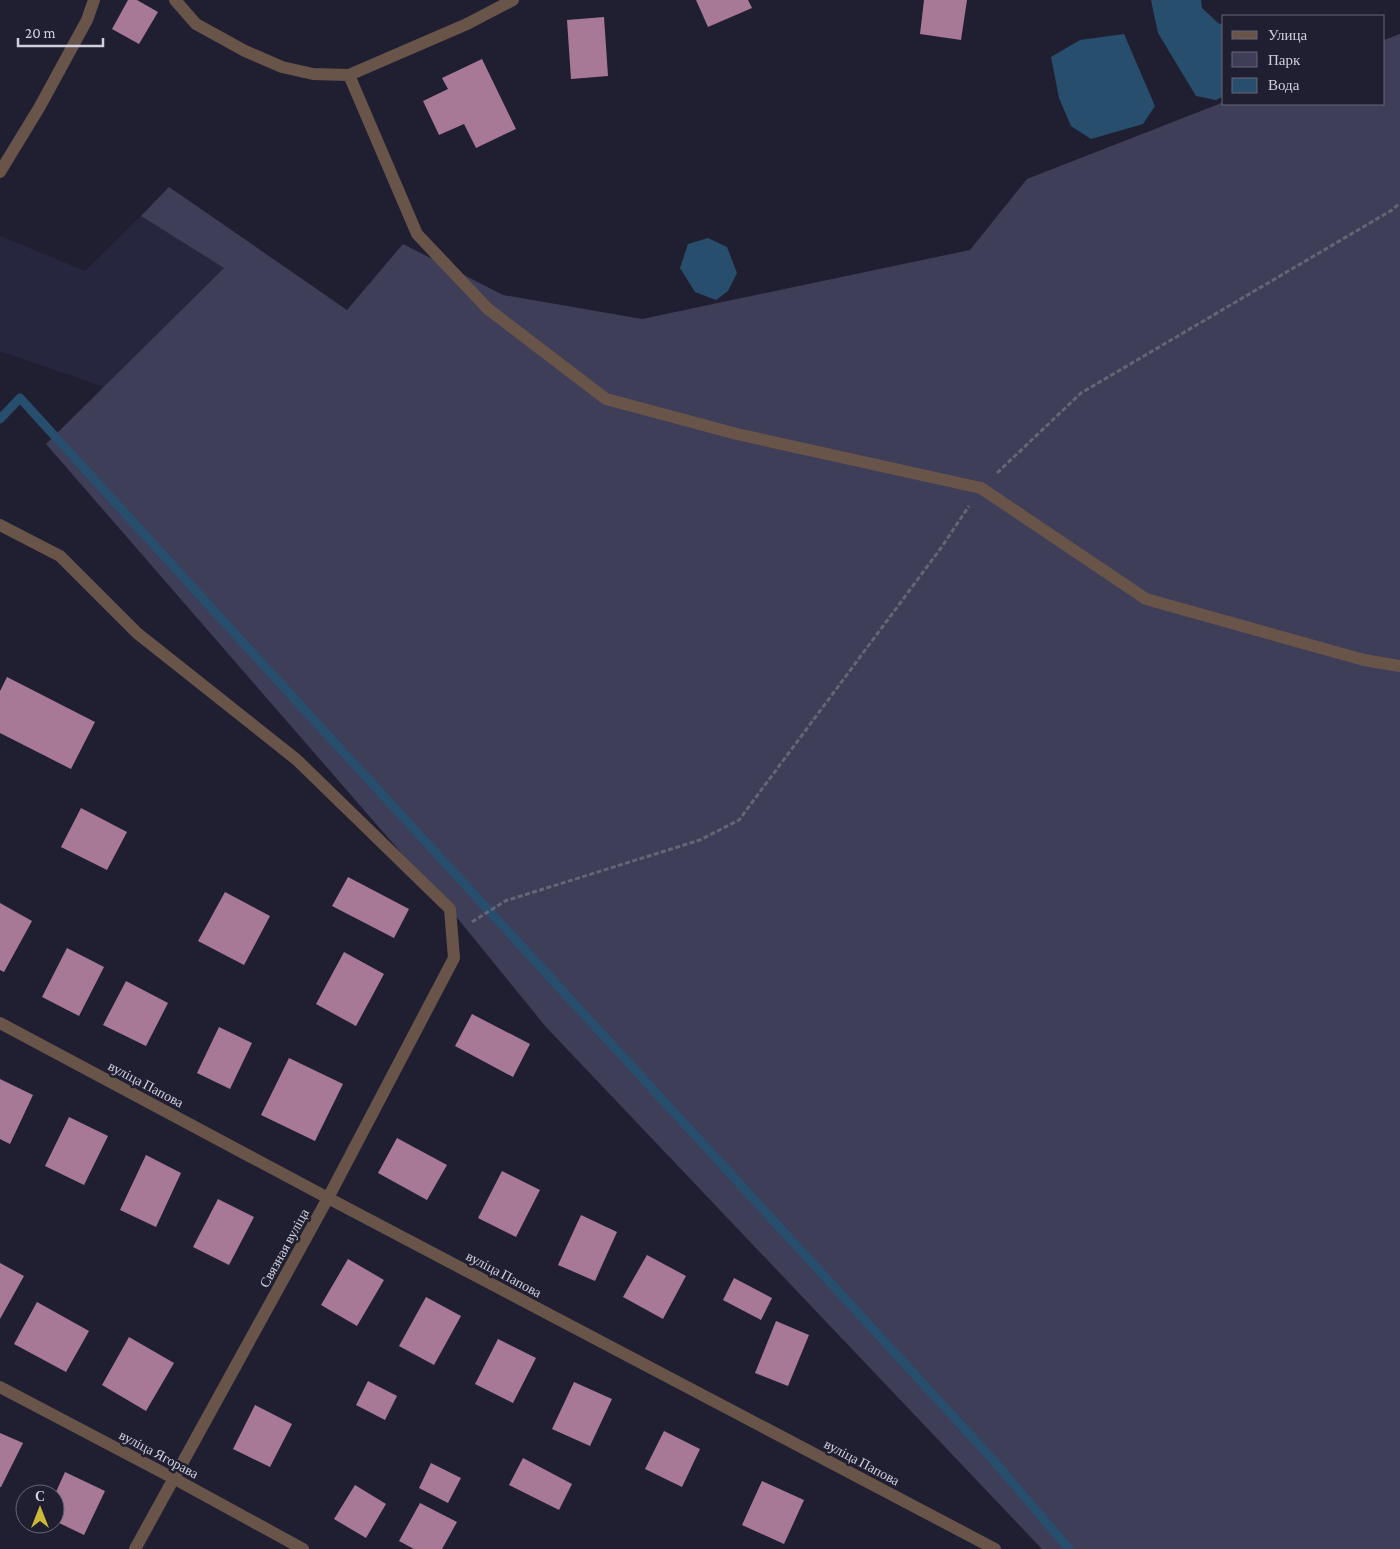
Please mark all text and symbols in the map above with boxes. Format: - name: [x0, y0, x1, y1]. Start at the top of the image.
- scale bar: [18, 15, 102, 47]
- legend: [1222, 15, 1385, 105]
- text: 20 m: [25, 25, 56, 41]
- text: Улица: [1268, 27, 1307, 43]
- text: Парк: [1268, 52, 1301, 68]
- text: Вода: [1268, 77, 1300, 93]
- street label: вуліца Папова: [106, 1057, 187, 1111]
- street label: Связная вуліца: [256, 1205, 313, 1290]
- street label: вуліца Папова: [464, 1247, 545, 1301]
- street label: вуліца Ягорава: [117, 1426, 202, 1482]
- street label: вуліца Папова: [822, 1435, 903, 1489]
- north arrow: [15, 1484, 65, 1534]
- text: С: [35, 1488, 45, 1504]

